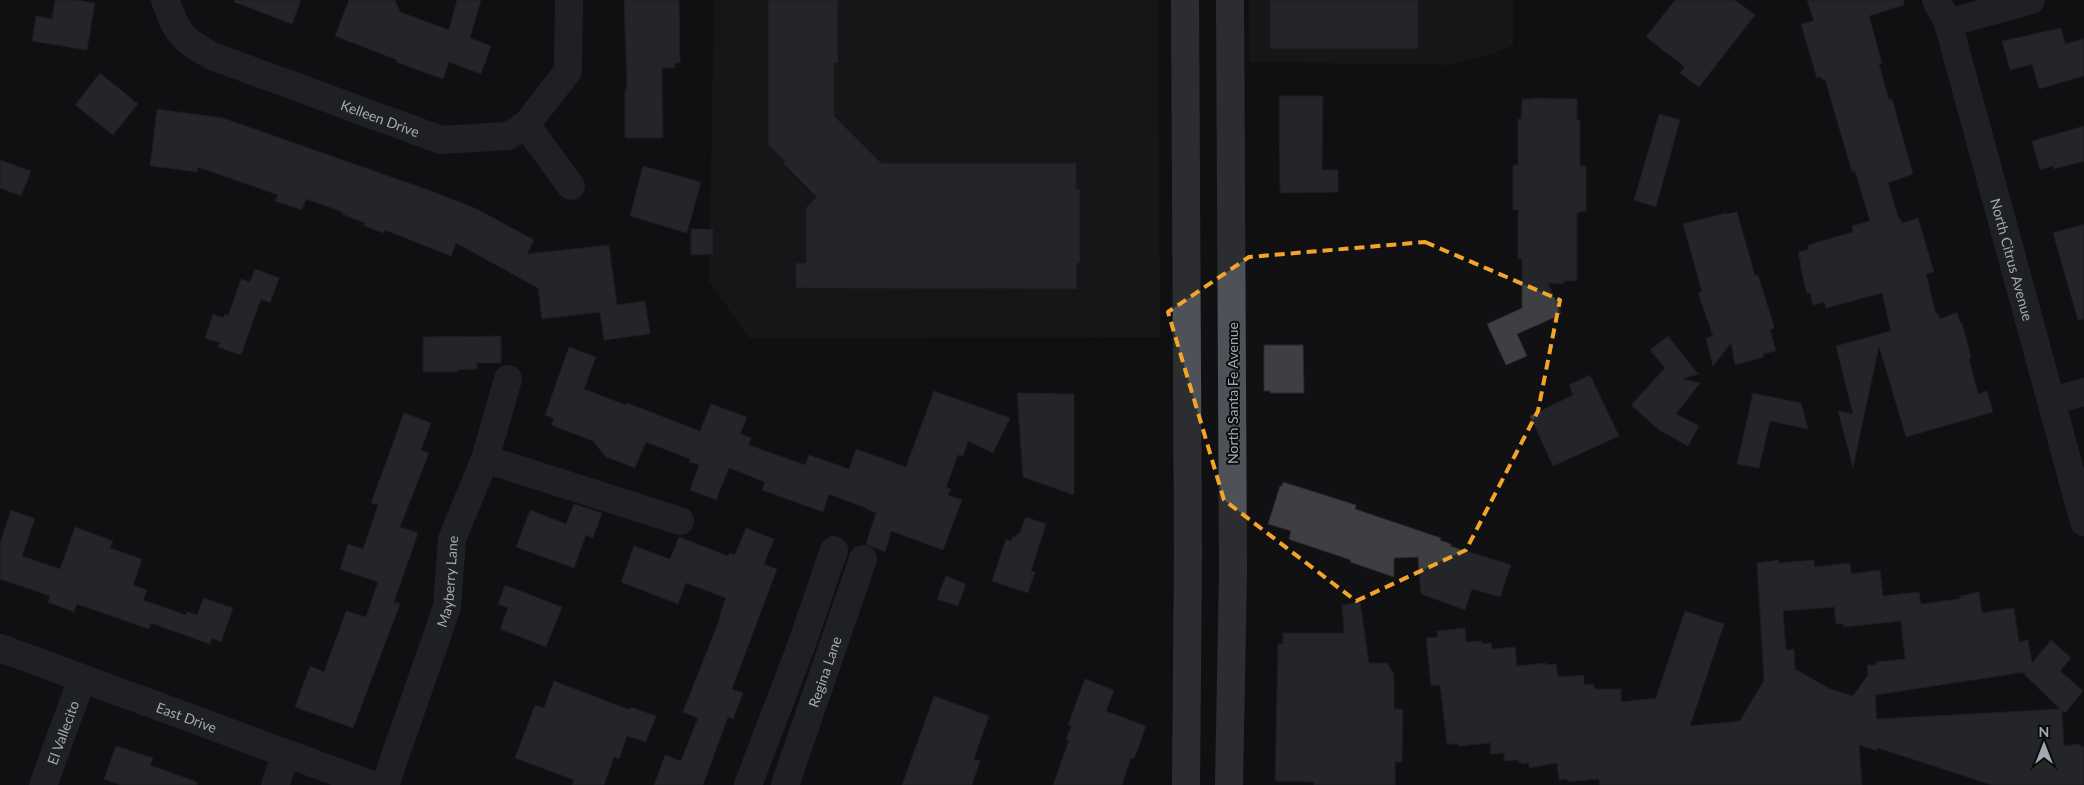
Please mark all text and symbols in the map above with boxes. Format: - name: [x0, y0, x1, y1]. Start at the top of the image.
- street label: Kelleen Drive: [339, 96, 422, 140]
- street label: North Citrus Avenue: [1988, 196, 2037, 323]
- street label: North Santa Fe Avenue: [1224, 322, 1241, 464]
- street label: Mayberry Lane: [432, 535, 461, 629]
- street label: Regina Lane: [804, 634, 844, 709]
- street label: El Vallecito: [43, 698, 82, 767]
- street label: East Drive: [154, 698, 219, 736]
- north arrow: [2019, 720, 2069, 770]
- text: N: [2039, 723, 2049, 740]

